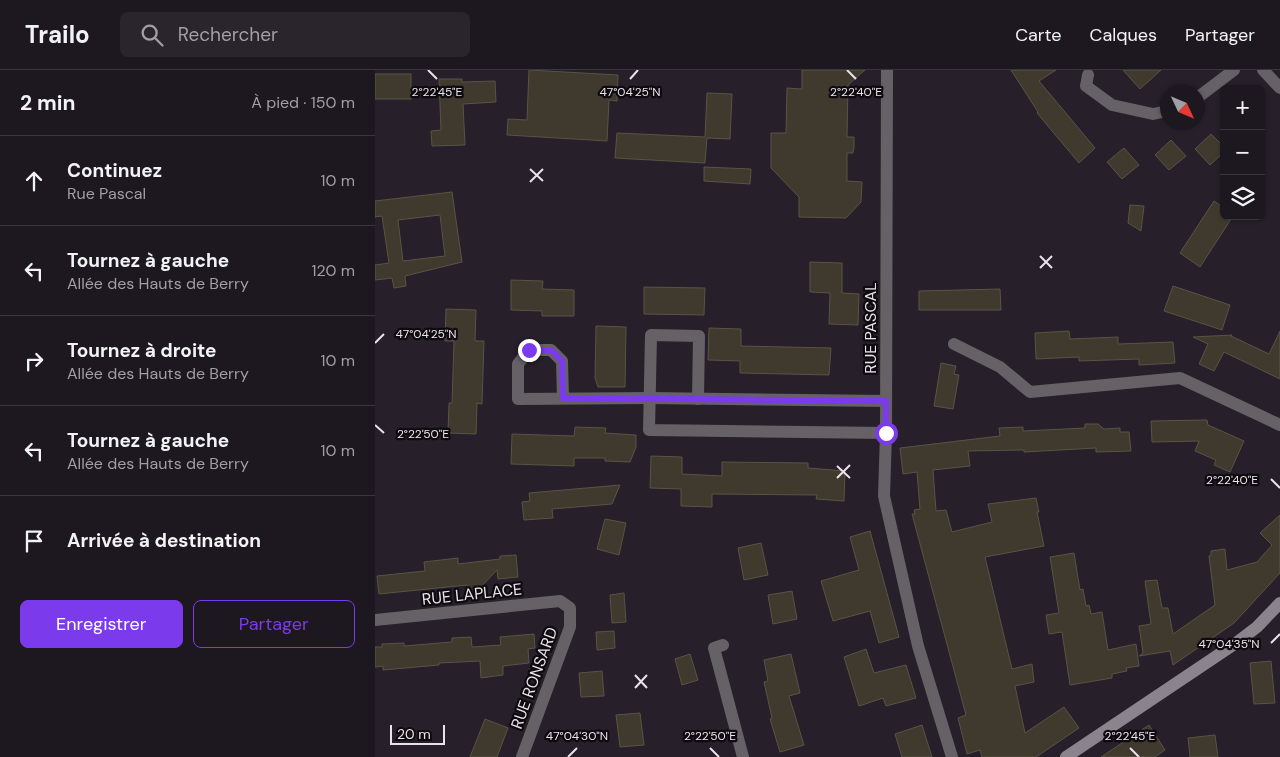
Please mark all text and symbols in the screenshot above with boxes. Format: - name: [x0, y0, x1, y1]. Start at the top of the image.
- search box: [120, 12, 470, 57]
- text: Trailo: [25, 19, 90, 50]
- icon: search: [138, 21, 166, 49]
- text: Rechercher: [178, 22, 278, 47]
- text: Carte: [1015, 23, 1062, 47]
- text: Calques: [1090, 23, 1157, 47]
- text: Partager: [1185, 23, 1255, 47]
- text: 2°22'45"E: [412, 84, 463, 100]
- text: 47°04'25"N: [599, 84, 661, 100]
- text: 2°22'40"E: [830, 84, 882, 100]
- north arrow: [1160, 85, 1205, 130]
- map controls: [1220, 85, 1265, 220]
- button: +: [1220, 85, 1265, 130]
- text: 2 min: [20, 89, 76, 117]
- text: À pied · 150 m: [251, 92, 355, 113]
- button: −: [1220, 130, 1265, 175]
- text: Continuez: [67, 158, 162, 183]
- icon: ahead: [20, 167, 48, 195]
- text: 10 m: [321, 170, 355, 191]
- button: layers: [1220, 175, 1265, 220]
- text: Rue Pascal: [67, 183, 146, 204]
- text: Tournez à gauche: [67, 248, 229, 273]
- icon: left: [20, 257, 48, 285]
- text: 120 m: [311, 260, 355, 281]
- text: Allée des Hauts de Berry: [67, 273, 249, 294]
- street label: RUE PASCAL: [860, 282, 881, 374]
- text: 47°04'25"N: [395, 326, 457, 342]
- text: Tournez à droite: [67, 338, 217, 363]
- route end: [518, 339, 541, 362]
- icon: right: [20, 347, 48, 375]
- text: 10 m: [321, 350, 355, 371]
- text: Allée des Hauts de Berry: [67, 363, 249, 384]
- route start: [875, 422, 898, 445]
- text: 2°22'50"E: [397, 426, 449, 442]
- text: Tournez à gauche: [67, 428, 229, 453]
- icon: left: [20, 437, 48, 465]
- text: 10 m: [321, 440, 355, 461]
- text: Allée des Hauts de Berry: [67, 453, 249, 474]
- text: 2°22'40"E: [1206, 472, 1258, 488]
- icon: arrive: [20, 527, 48, 555]
- text: Arrivée à destination: [67, 528, 261, 553]
- street label: RUE LAPLACE: [421, 578, 523, 610]
- button: Enregistrer: [20, 600, 183, 648]
- button: Partager: [193, 600, 355, 648]
- street label: RUE RONSARD: [506, 624, 562, 732]
- text: 47°04'35"N: [1198, 636, 1260, 652]
- scale bar: [390, 722, 445, 745]
- text: 20 m: [397, 725, 431, 743]
- text: 47°04'30"N: [546, 728, 608, 744]
- text: 2°22'50"E: [684, 728, 736, 744]
- text: 2°22'45"E: [1105, 728, 1156, 744]

